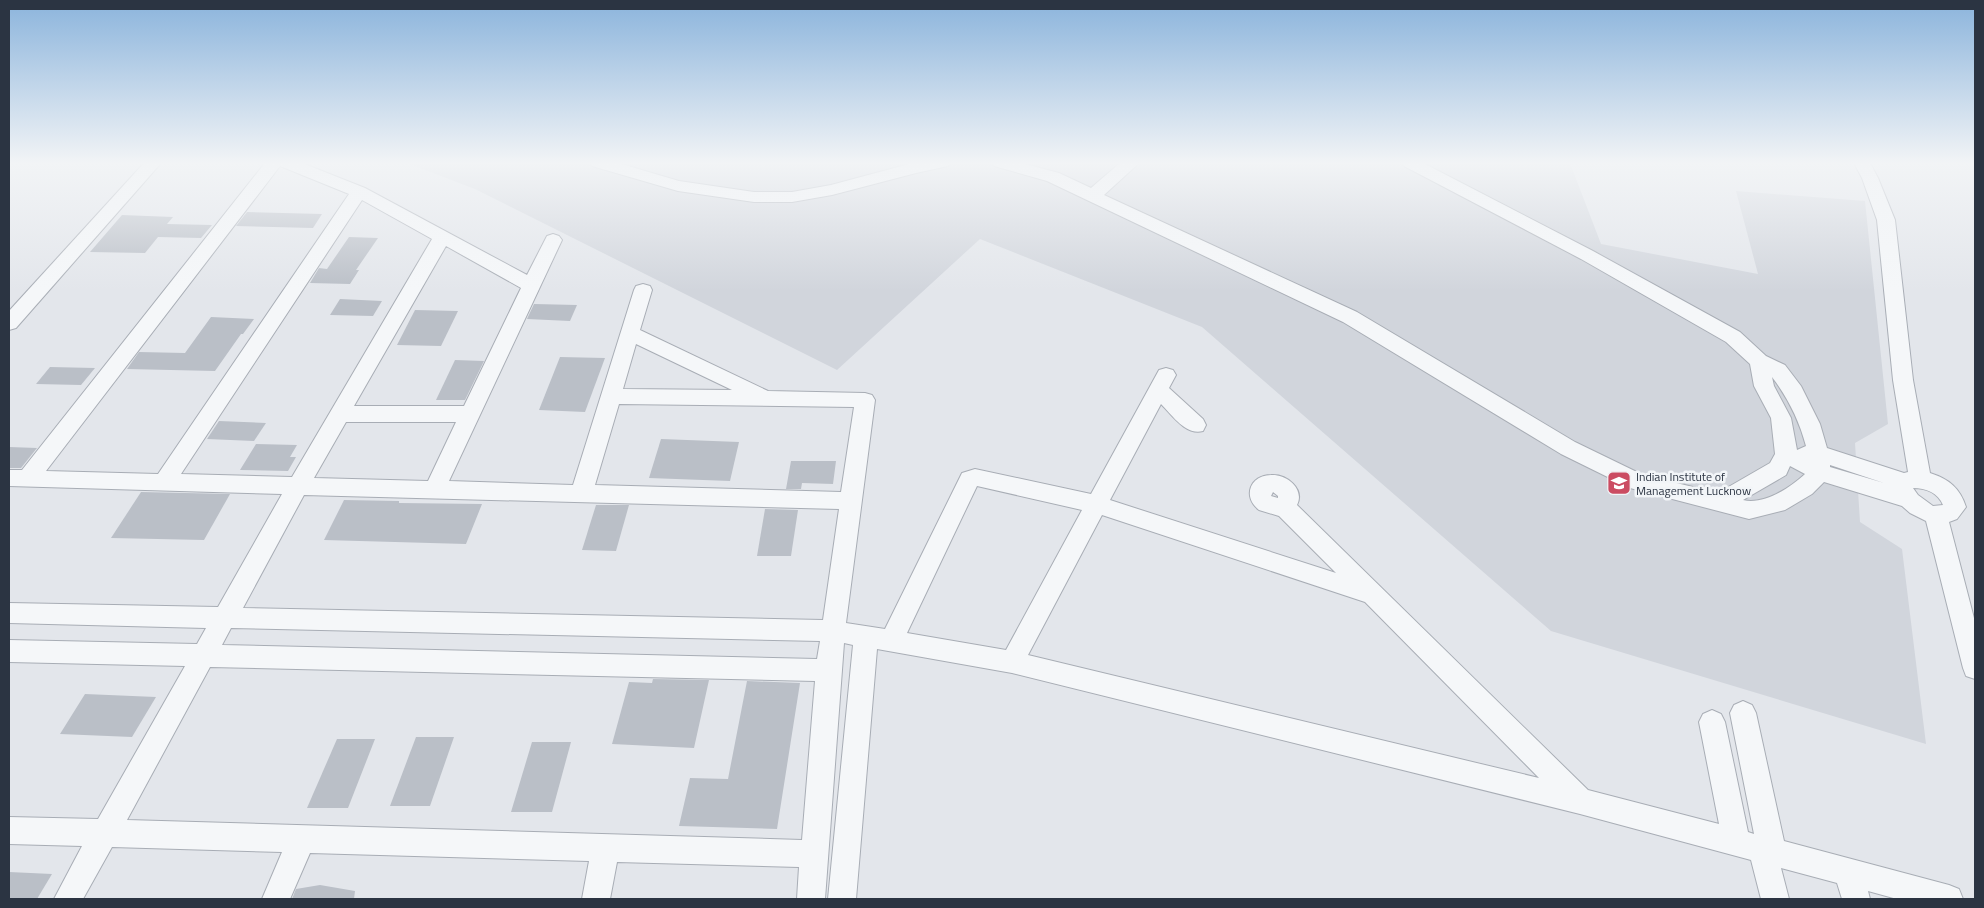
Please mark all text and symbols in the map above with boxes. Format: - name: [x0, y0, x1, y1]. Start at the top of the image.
- place label: Indian Institute of Management Lucknow: [1636, 467, 1751, 500]
- school or university icon: Indian Institute of Management Lucknow: [1606, 470, 1632, 496]

